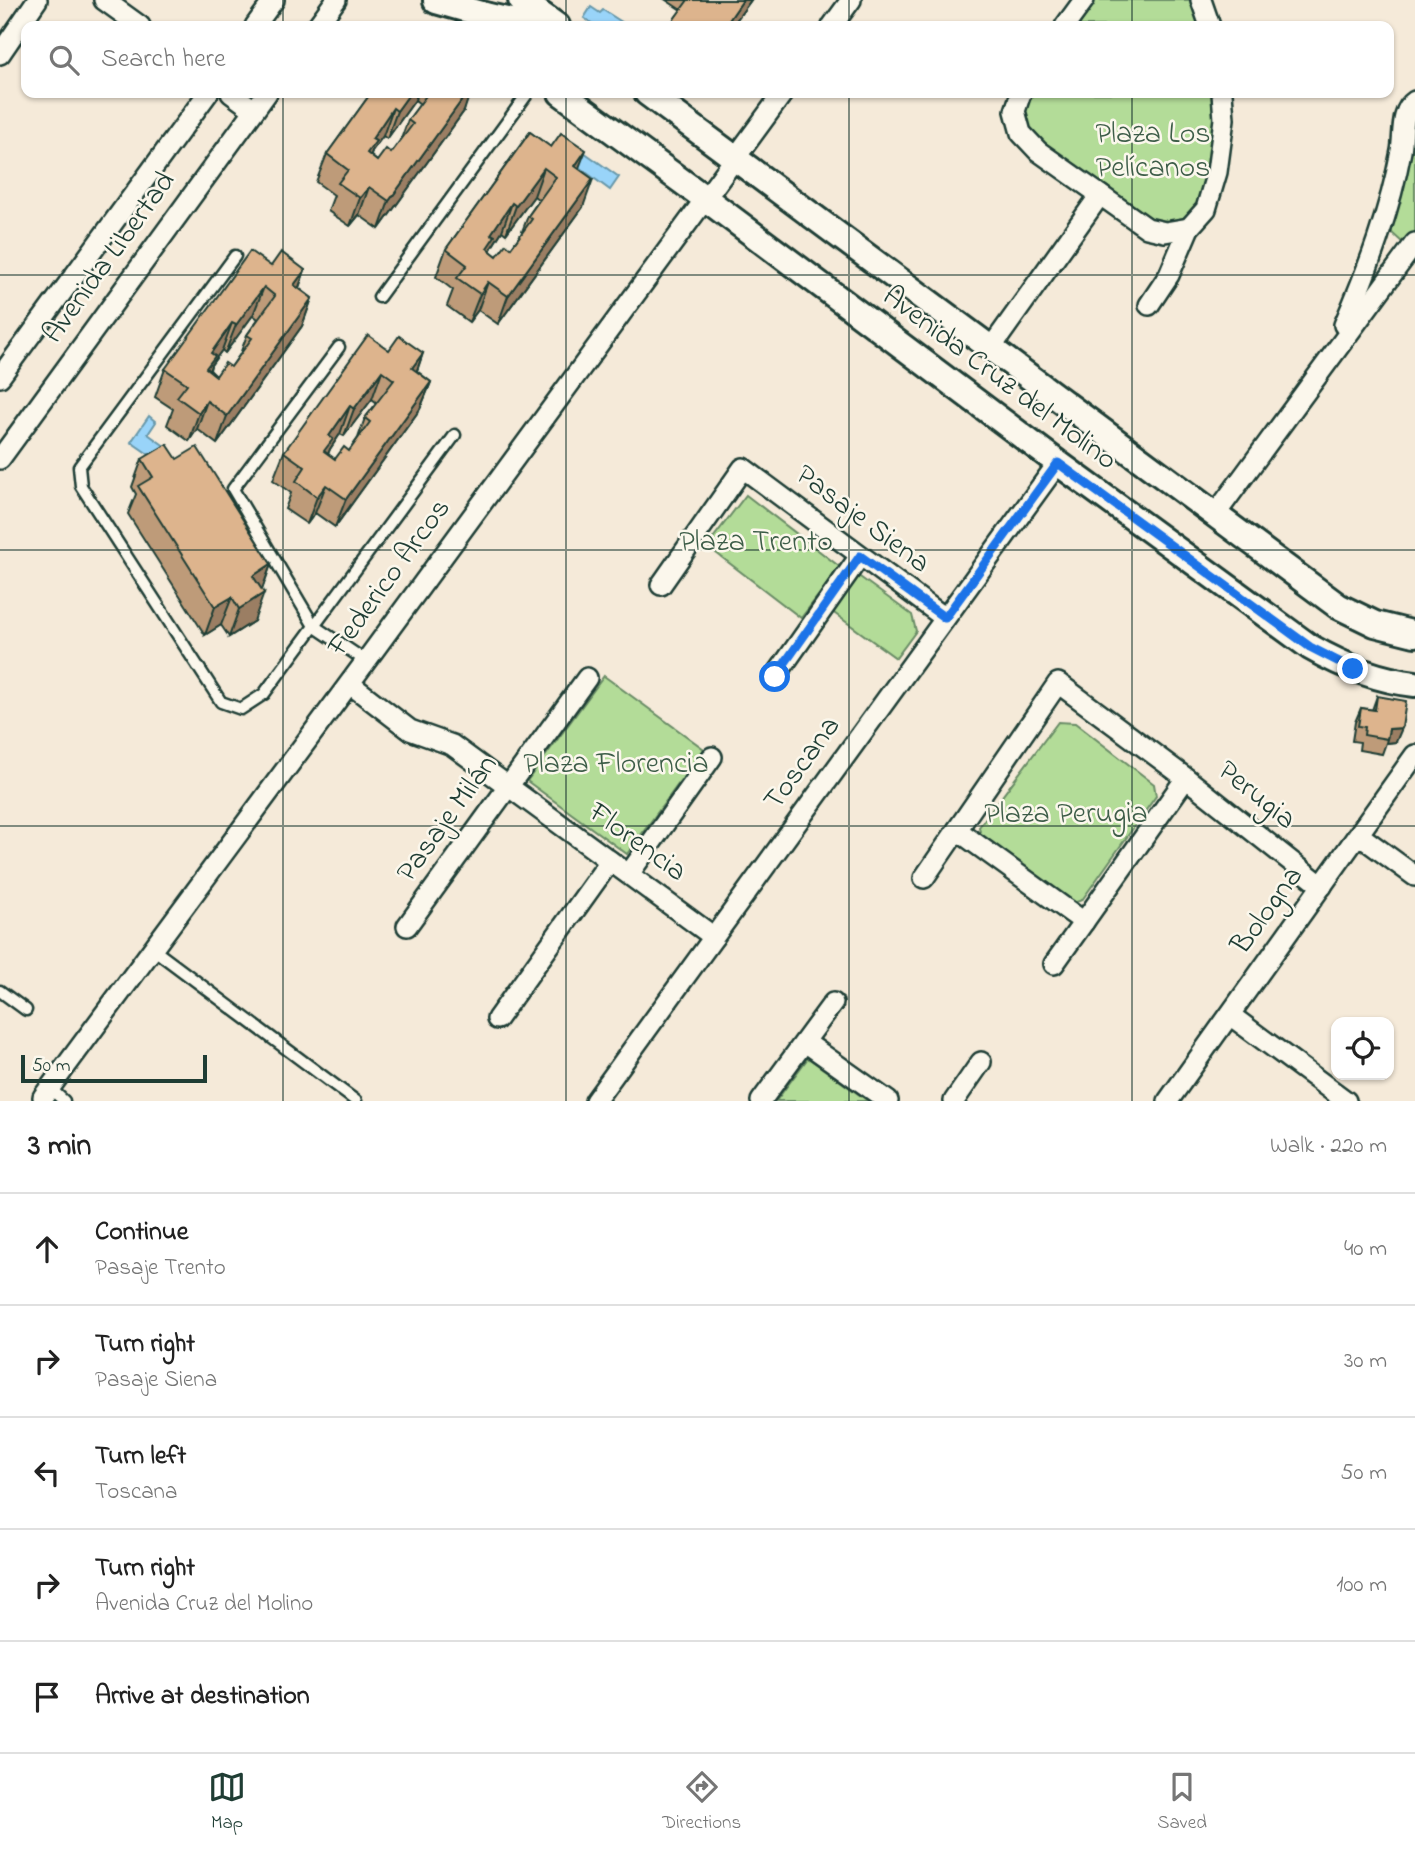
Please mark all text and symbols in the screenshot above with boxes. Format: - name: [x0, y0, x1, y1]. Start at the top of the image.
- search box: [21, 21, 1394, 98]
- icon: search: [45, 41, 83, 79]
- text: Search here: [101, 41, 226, 79]
- park label: Plaza Los Pelícanos: [1095, 113, 1211, 191]
- street label: Avenida Libertad: [32, 163, 188, 353]
- street label: Avenida Cruz del Molino: [872, 276, 1126, 482]
- street label: Pasaje Siena: [785, 455, 939, 585]
- street label: Federico Arcos: [317, 490, 463, 667]
- park label: Plaza Trento: [679, 521, 833, 565]
- route end: [1337, 653, 1368, 684]
- route start: [759, 661, 790, 692]
- street label: Toscana: [754, 708, 852, 820]
- park label: Plaza Florencia: [523, 743, 709, 787]
- street label: Pasaje Milán: [386, 746, 510, 892]
- street label: Perugia: [1207, 750, 1305, 842]
- street label: Florencia: [578, 792, 695, 894]
- park label: Plaza Perugia: [984, 793, 1148, 837]
- street label: Bologna: [1220, 858, 1315, 965]
- map controls: [1331, 1017, 1394, 1080]
- button: locate: [1331, 1017, 1394, 1080]
- scale bar: [21, 1052, 206, 1084]
- text: 50 m: [32, 1053, 71, 1080]
- text: 3 min: [28, 1125, 91, 1169]
- text: Walk · 220 m: [1270, 1130, 1387, 1163]
- text: Continue: [95, 1214, 188, 1252]
- icon: ahead: [28, 1230, 66, 1268]
- text: 40 m: [1344, 1233, 1387, 1266]
- text: Pasaje Trento: [95, 1252, 226, 1285]
- text: Turn right: [95, 1326, 195, 1364]
- icon: right: [28, 1342, 66, 1380]
- text: 30 m: [1344, 1345, 1387, 1378]
- text: Pasaje Siena: [95, 1364, 217, 1397]
- text: Turn left: [95, 1438, 186, 1476]
- icon: left: [28, 1454, 66, 1492]
- text: 50 m: [1340, 1457, 1387, 1490]
- text: Toscana: [95, 1476, 177, 1509]
- text: Turn right: [95, 1550, 195, 1588]
- icon: right: [28, 1566, 66, 1604]
- text: 100 m: [1336, 1569, 1387, 1602]
- text: Avenida Cruz del Molino: [95, 1588, 313, 1621]
- icon: arrive: [28, 1678, 66, 1716]
- text: Arrive at destination: [95, 1678, 310, 1716]
- tab: Map: [208, 1768, 246, 1837]
- tab: Directions: [662, 1768, 741, 1837]
- tab: Saved: [1157, 1768, 1207, 1837]

